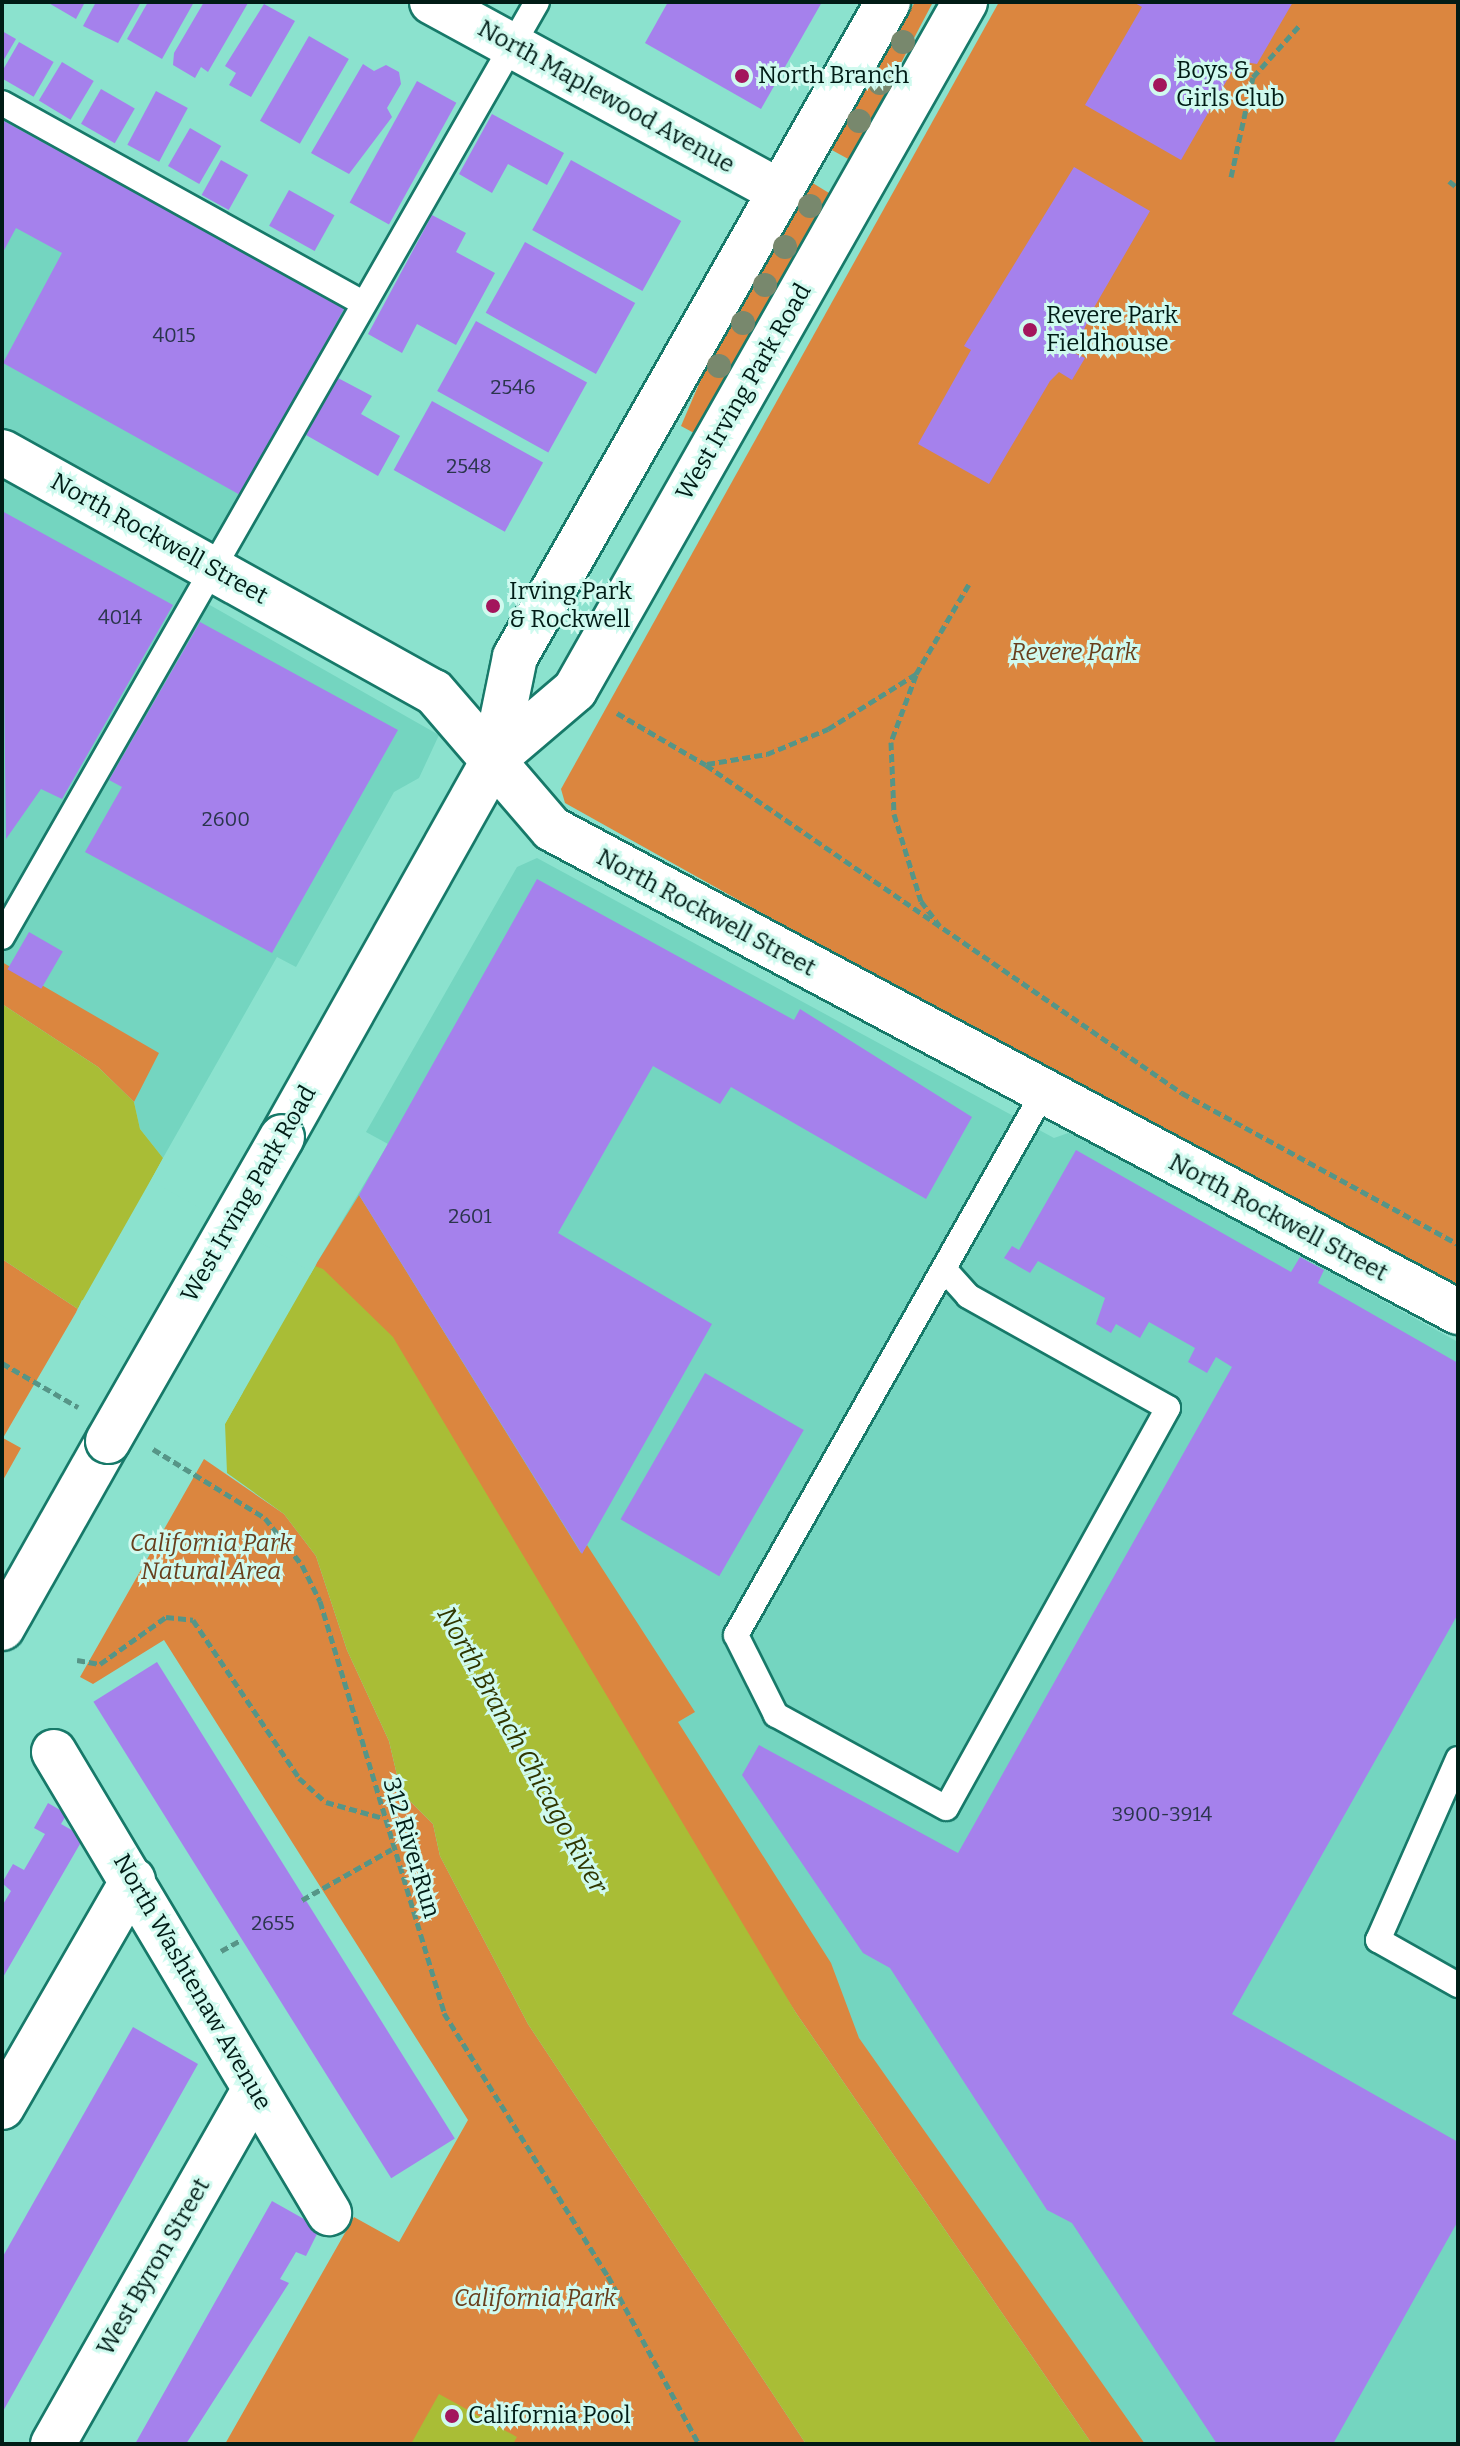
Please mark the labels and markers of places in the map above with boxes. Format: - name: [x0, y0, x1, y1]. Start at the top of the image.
- place label: Boys & Girls Club: [1176, 57, 1285, 113]
- place label: North Branch: [758, 62, 909, 90]
- marker: North Branch: [733, 67, 751, 85]
- marker: Boys & Girls Club: [1151, 76, 1169, 94]
- place label: Revere Park Fieldhouse: [1046, 302, 1178, 358]
- marker: Revere Park Fieldhouse: [1021, 321, 1039, 339]
- place label: Irving Park & Rockwell: [509, 578, 632, 634]
- marker: Irving Park & Rockwell: [484, 597, 502, 615]
- place label: California Pool: [468, 2402, 631, 2430]
- marker: California Pool: [443, 2407, 461, 2425]

